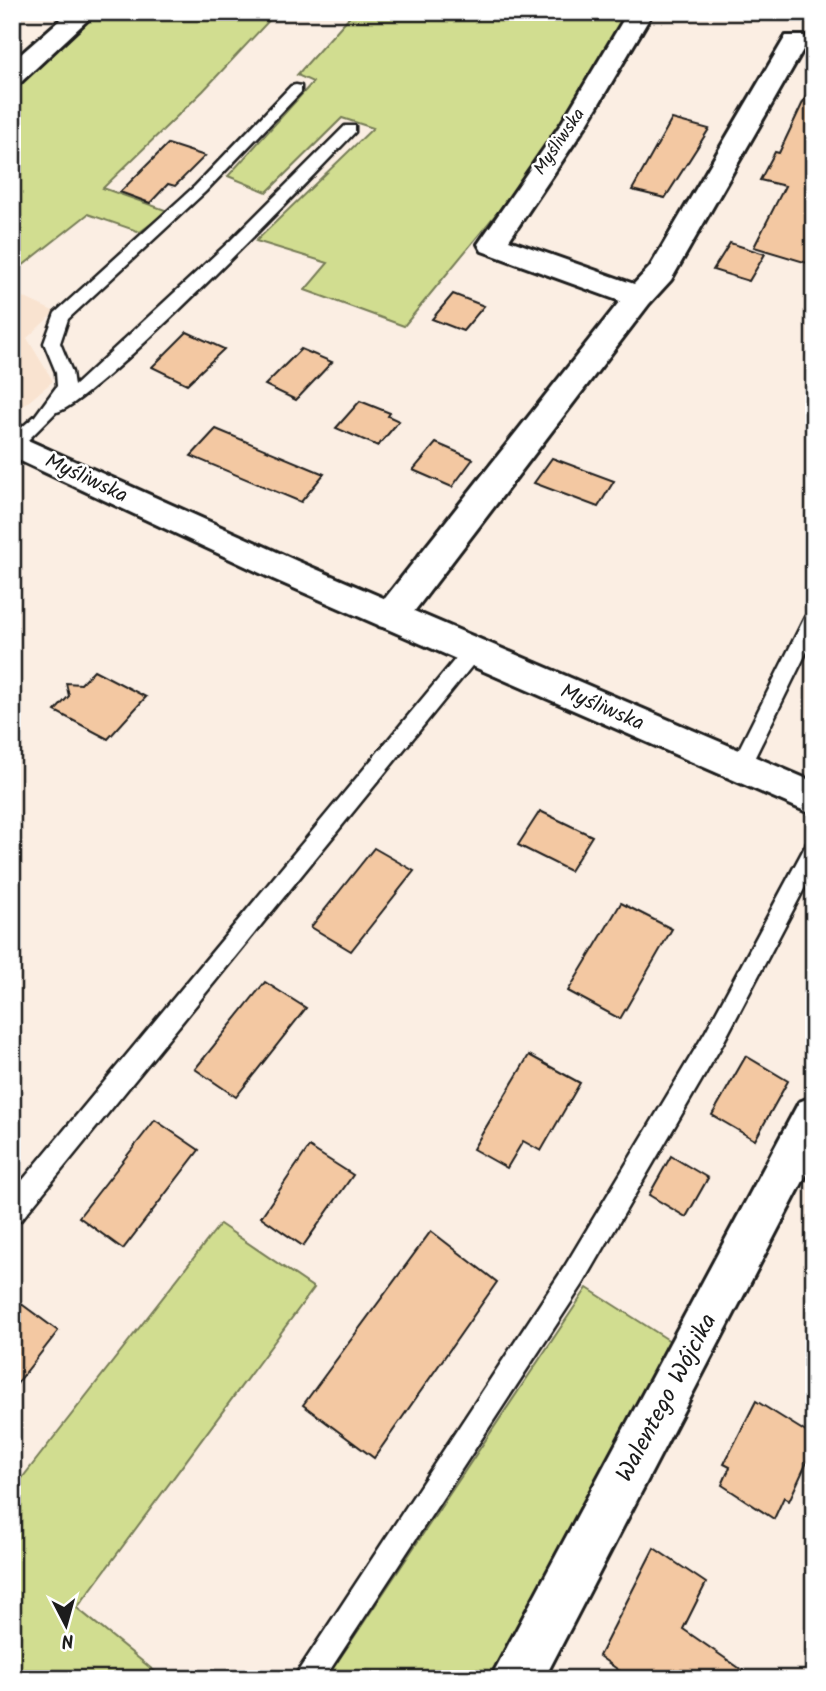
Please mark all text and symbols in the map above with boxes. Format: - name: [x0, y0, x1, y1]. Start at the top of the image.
- street label: Myśliwska: [527, 103, 593, 181]
- street label: Myśliwska: [39, 445, 133, 513]
- street label: Myśliwska: [555, 676, 649, 740]
- street label: Walentego Wójcika: [606, 1307, 728, 1489]
- north arrow: [32, 1590, 102, 1660]
- text: N: [60, 1624, 75, 1655]

